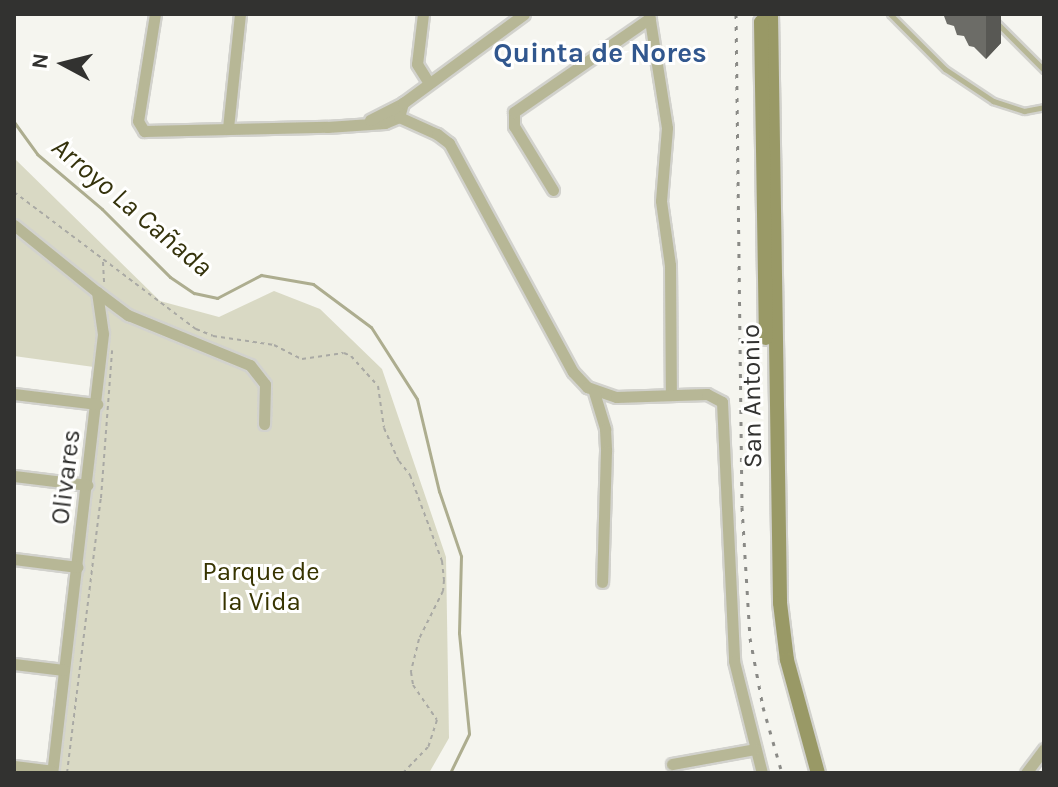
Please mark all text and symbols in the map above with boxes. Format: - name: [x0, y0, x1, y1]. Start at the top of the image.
- north arrow: [24, 24, 104, 104]
- district label: Quinta de Nores: [493, 36, 707, 70]
- text: N: [26, 52, 54, 70]
- water label: Arroyo La Cañada: [45, 130, 219, 284]
- street label: San Antonio: [735, 324, 769, 468]
- street label: Olivares: [45, 428, 87, 526]
- park label: Parque de la Vida: [202, 556, 320, 618]

